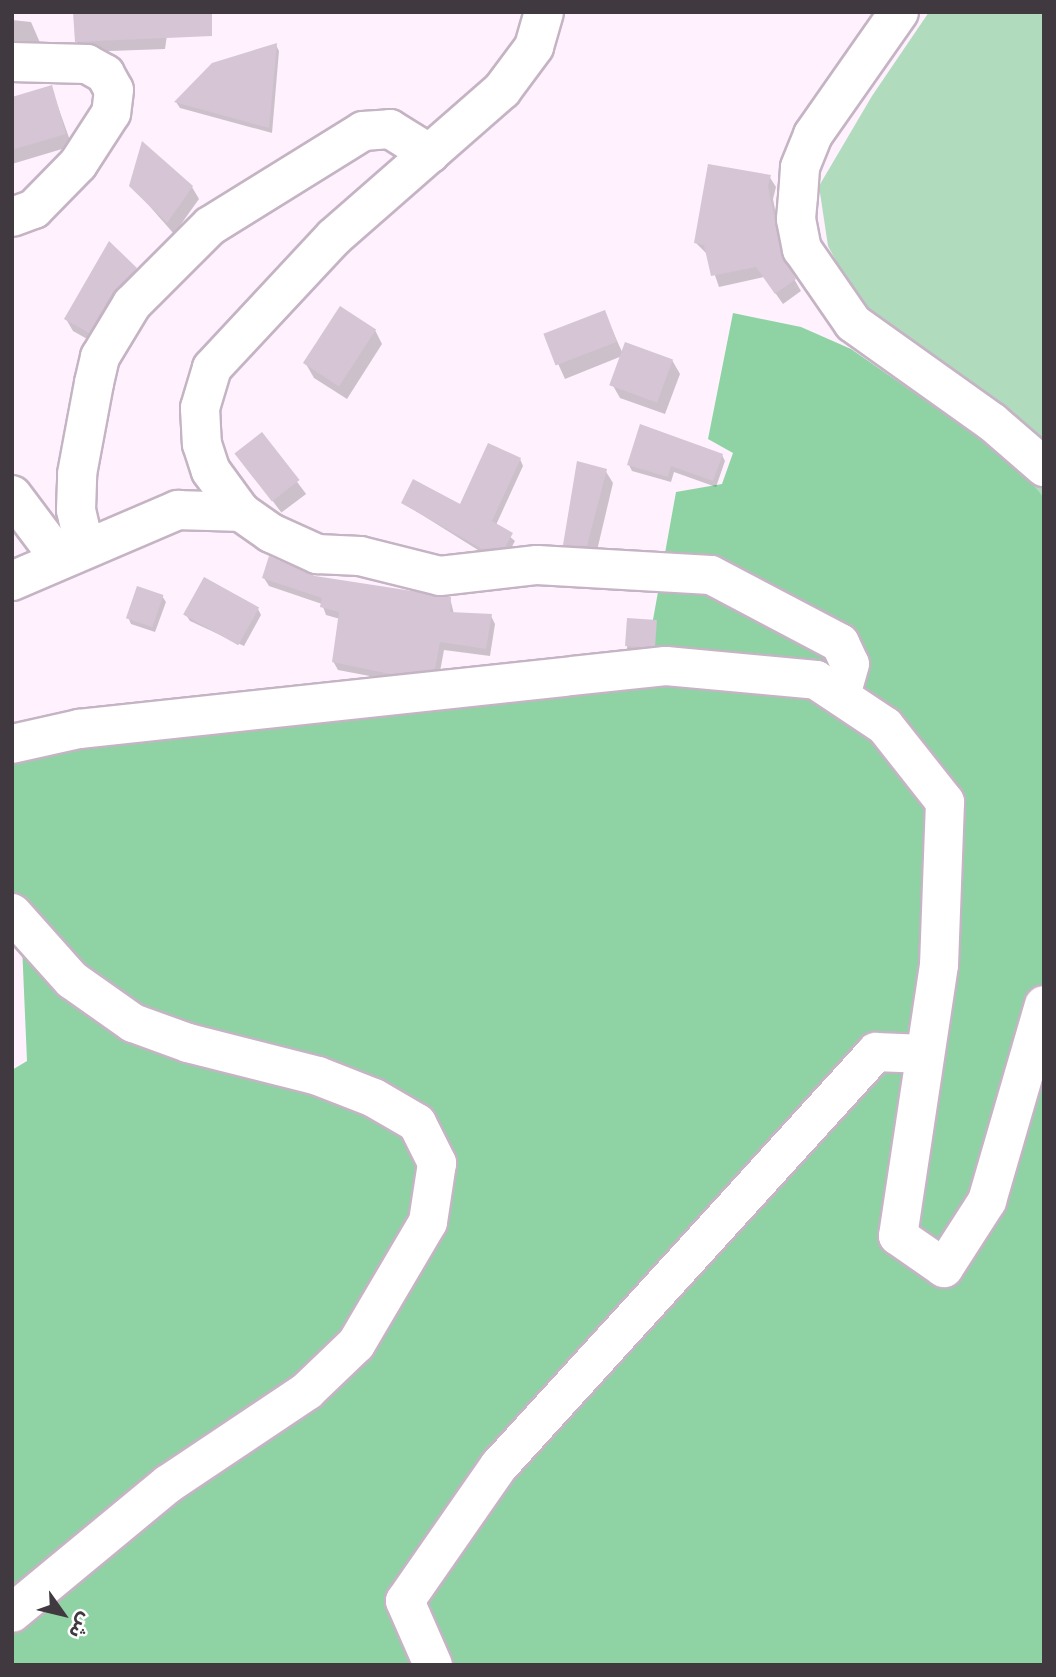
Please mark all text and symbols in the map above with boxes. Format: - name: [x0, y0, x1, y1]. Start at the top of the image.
- north arrow: [28, 1579, 98, 1649]
- text: ش: [64, 1609, 98, 1643]

